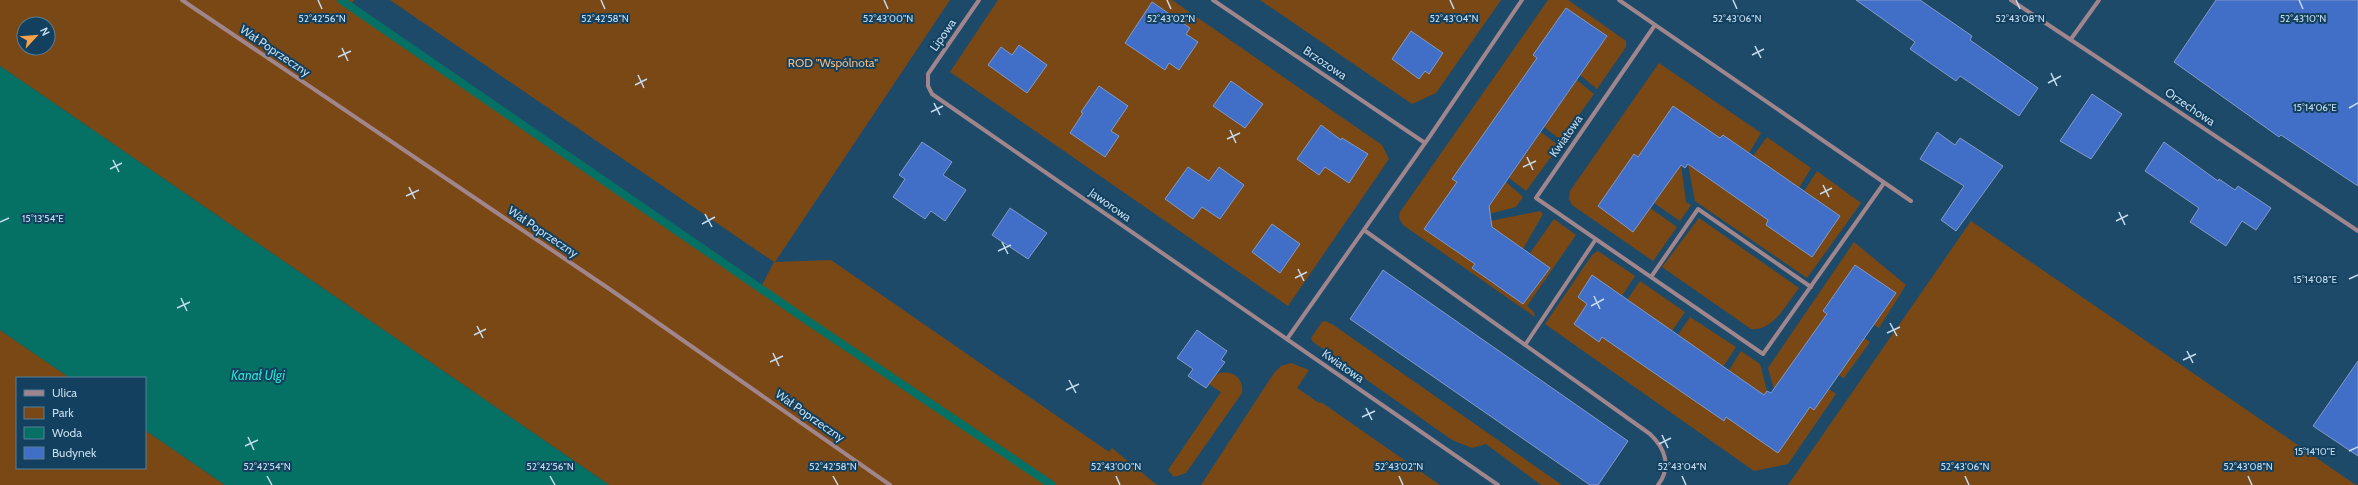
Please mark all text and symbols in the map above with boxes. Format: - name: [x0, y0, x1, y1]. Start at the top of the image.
- text: 52°42'56"N: [298, 12, 346, 25]
- text: 52°42'58"N: [581, 12, 629, 25]
- text: 52°43'00"N: [863, 12, 913, 25]
- text: 52°43'02"N: [1147, 12, 1195, 25]
- text: 52°43'04"N: [1429, 12, 1479, 25]
- text: 52°43'06"N: [1712, 12, 1762, 25]
- text: 52°43'08"N: [1995, 12, 2045, 25]
- text: 52°43'10"N: [2280, 12, 2326, 25]
- street label: Lipowa: [926, 15, 959, 54]
- north arrow: [16, 16, 56, 56]
- street label: Wał Poprzeczny: [237, 22, 313, 80]
- text: N: [37, 25, 53, 38]
- street label: Brzozowa: [1301, 43, 1350, 83]
- park label: ROD "Wspólnota": [788, 55, 878, 70]
- street label: Orzechowa: [2162, 84, 2219, 129]
- text: 15°14'06"E: [2293, 101, 2337, 114]
- street label: Kwiatowa: [1546, 112, 1586, 160]
- street label: Jaworowa: [1085, 184, 1135, 225]
- street label: Wał Poprzeczny: [505, 203, 581, 261]
- text: 15°13'54"E: [22, 212, 64, 225]
- text: 15°14'08"E: [2293, 273, 2337, 286]
- street label: Kwiatowa: [1319, 346, 1367, 386]
- water label: Kanał Ulgi: [231, 367, 285, 383]
- legend: [16, 377, 146, 469]
- text: Ulica: [52, 385, 77, 400]
- street label: Wał Poprzeczny: [773, 386, 848, 445]
- text: Park: [52, 405, 74, 420]
- text: Woda: [52, 425, 82, 440]
- text: Budynek: [52, 445, 97, 460]
- text: 15°14'10"E: [2294, 445, 2336, 458]
- text: 52°42'54"N: [243, 460, 291, 473]
- text: 52°42'56"N: [526, 460, 574, 473]
- text: 52°42'58"N: [809, 460, 857, 473]
- text: 52°43'00"N: [1091, 460, 1141, 473]
- text: 52°43'02"N: [1375, 460, 1423, 473]
- text: 52°43'04"N: [1657, 460, 1707, 473]
- text: 52°43'06"N: [1940, 460, 1990, 473]
- text: 52°43'08"N: [2223, 460, 2273, 473]

